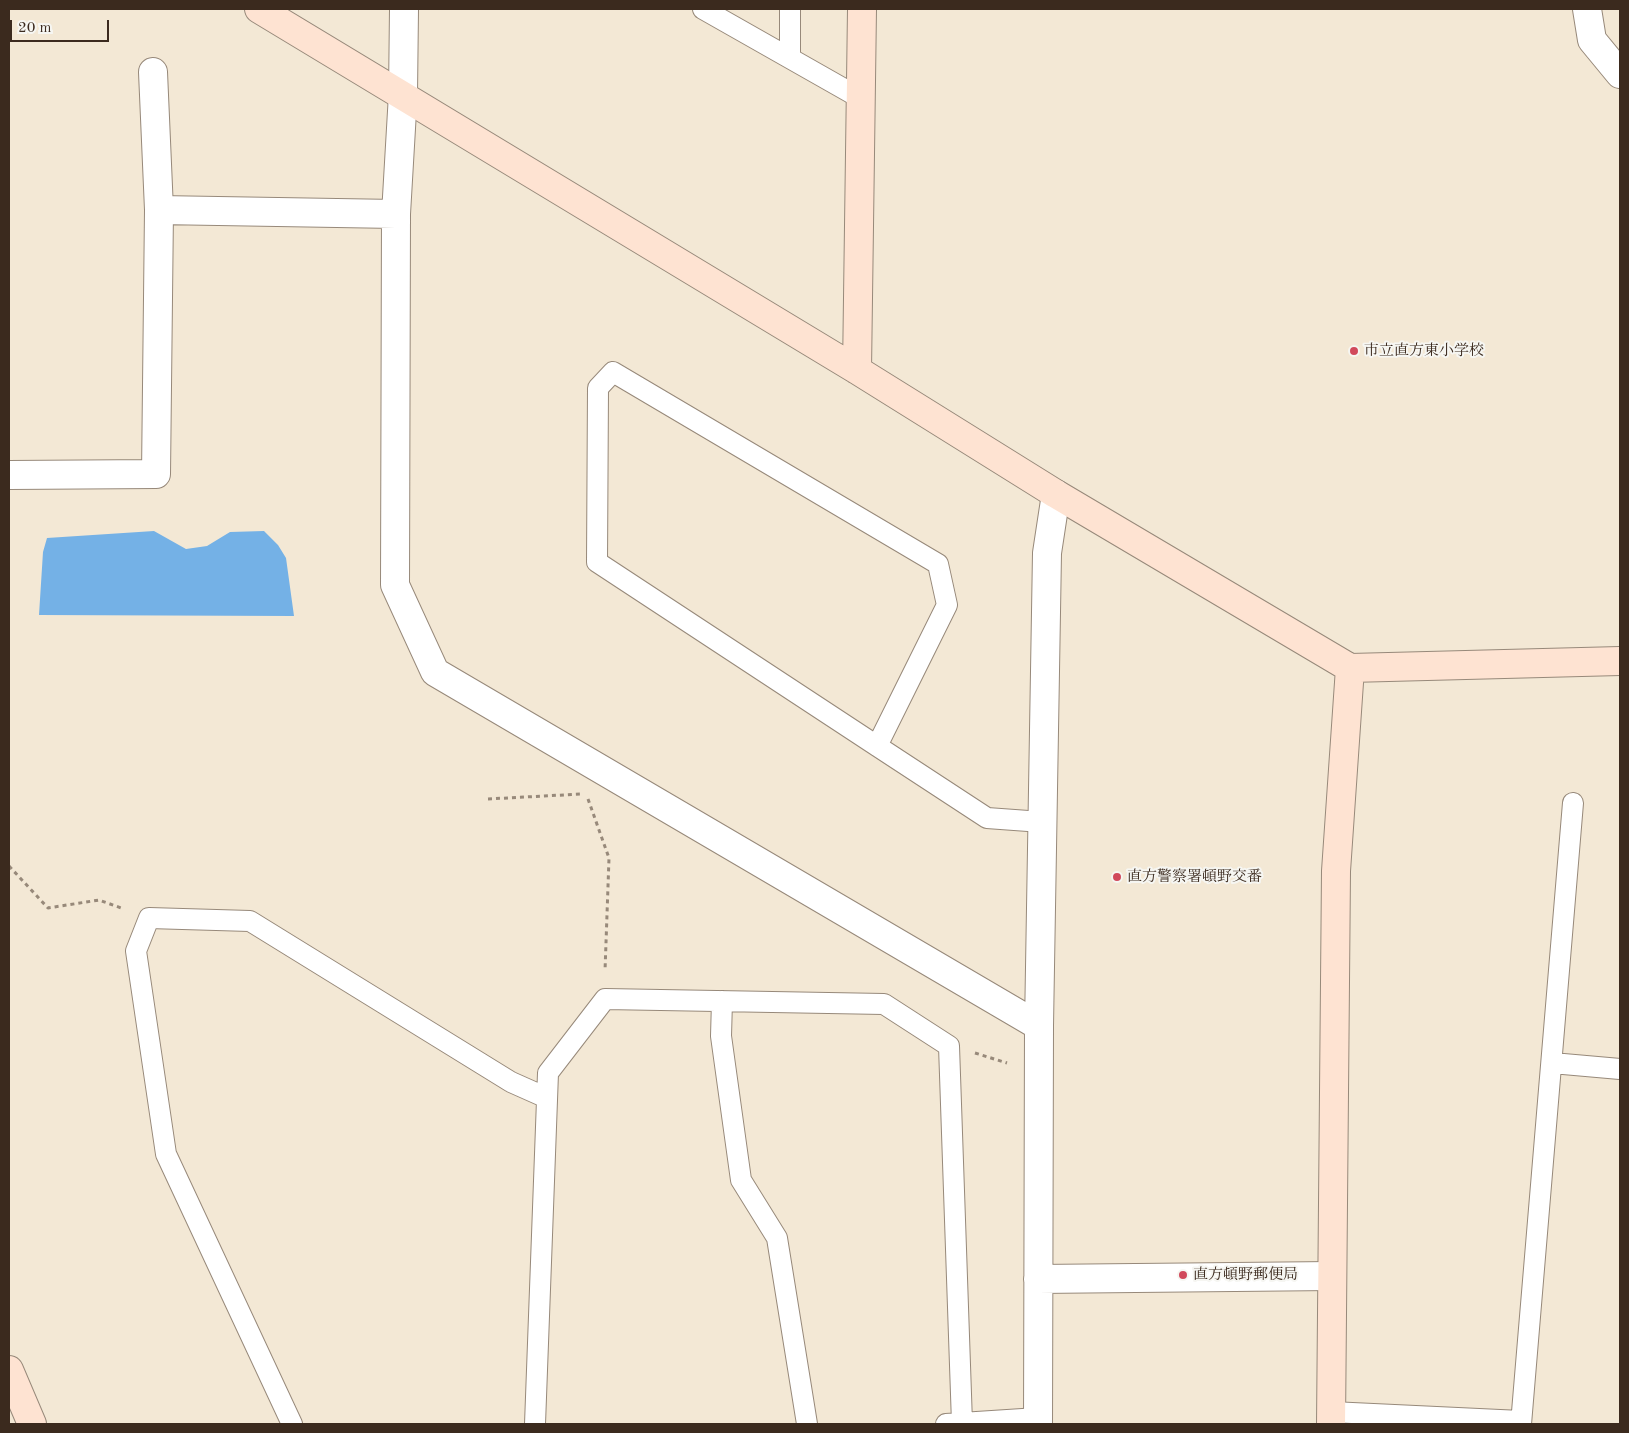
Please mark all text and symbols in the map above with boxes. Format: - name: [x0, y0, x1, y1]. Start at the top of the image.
- scale bar: [12, 10, 111, 42]
- text: 20 m: [18, 21, 52, 36]
- place label: 市立直方東小学校: [1364, 342, 1484, 360]
- marker: 市立直方東小学校: [1348, 345, 1360, 357]
- place label: 直方警察署頓野交番: [1127, 868, 1262, 886]
- marker: 直方警察署頓野交番: [1111, 871, 1123, 883]
- place label: 直方頓野郵便局: [1193, 1266, 1298, 1284]
- marker: 直方頓野郵便局: [1177, 1269, 1189, 1281]

